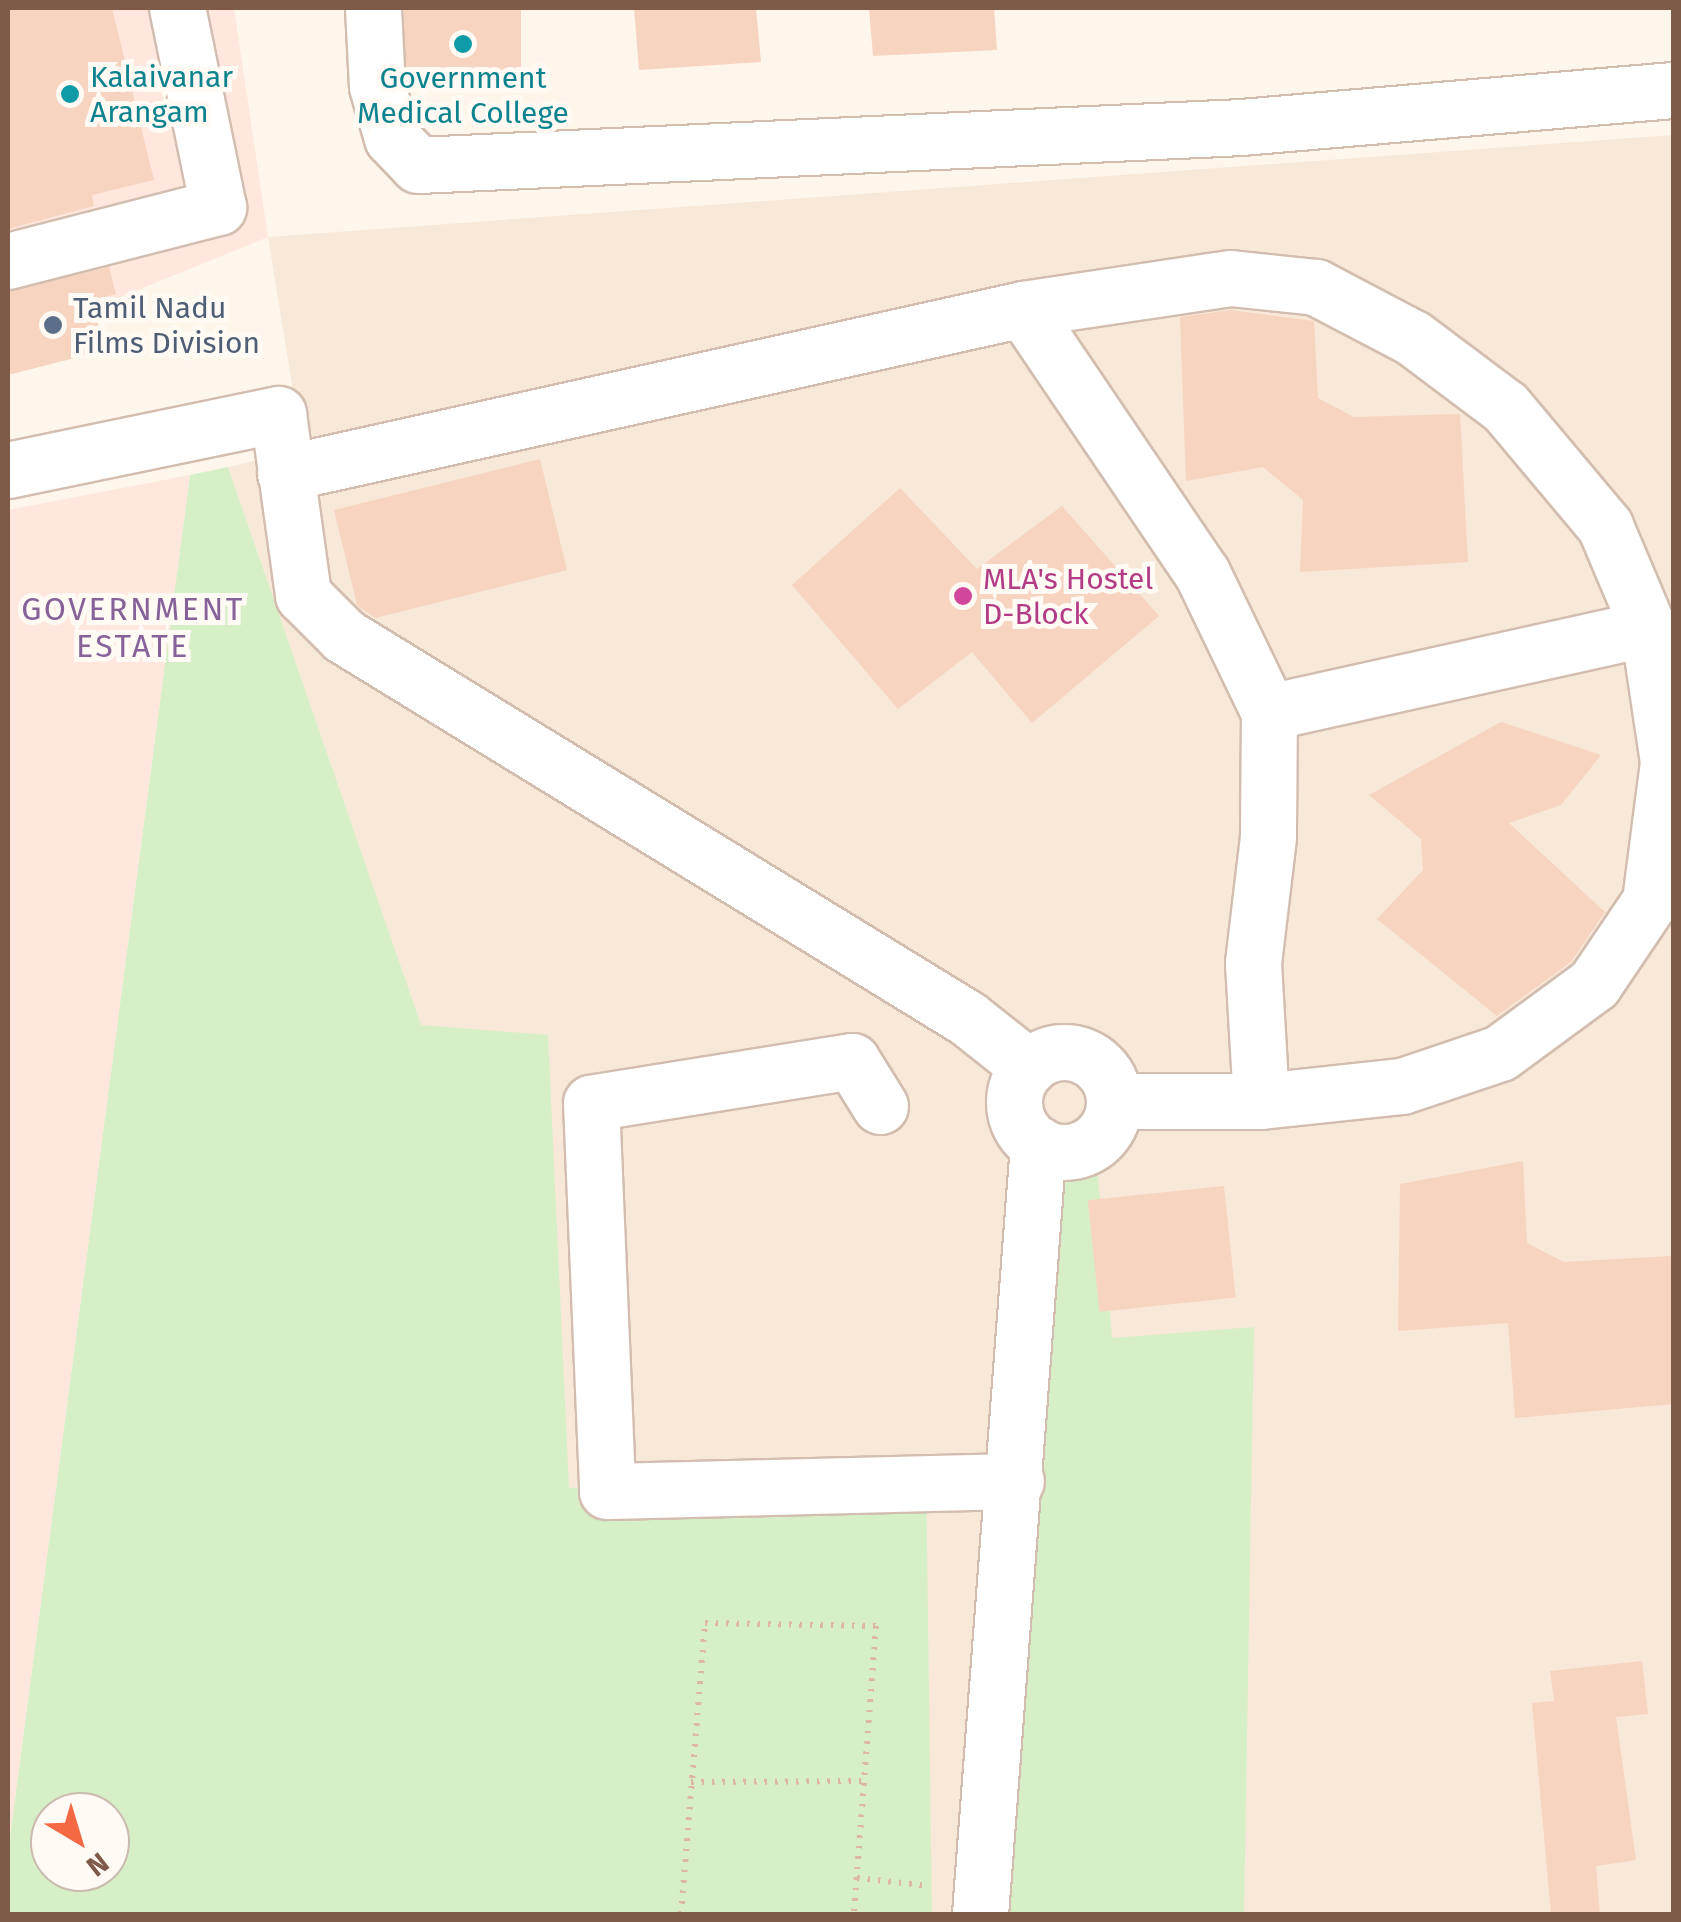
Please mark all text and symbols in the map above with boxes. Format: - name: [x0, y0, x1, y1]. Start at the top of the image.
- marker: Government Medical College: [452, 33, 474, 55]
- place label: Kalaivanar Arangam: [90, 59, 233, 130]
- place label: Government Medical College: [357, 60, 569, 130]
- marker: Kalaivanar Arangam: [59, 83, 81, 105]
- place label: Tamil Nadu Films Division: [73, 290, 260, 360]
- marker: Tamil Nadu Films Division: [42, 314, 64, 336]
- place label: MLA's Hostel D-Block: [983, 561, 1153, 632]
- marker: MLA's Hostel D-Block: [952, 585, 974, 607]
- district label: GOVERNMENT ESTATE: [21, 591, 245, 666]
- north arrow: [30, 1792, 130, 1892]
- text: N: [80, 1846, 115, 1883]

